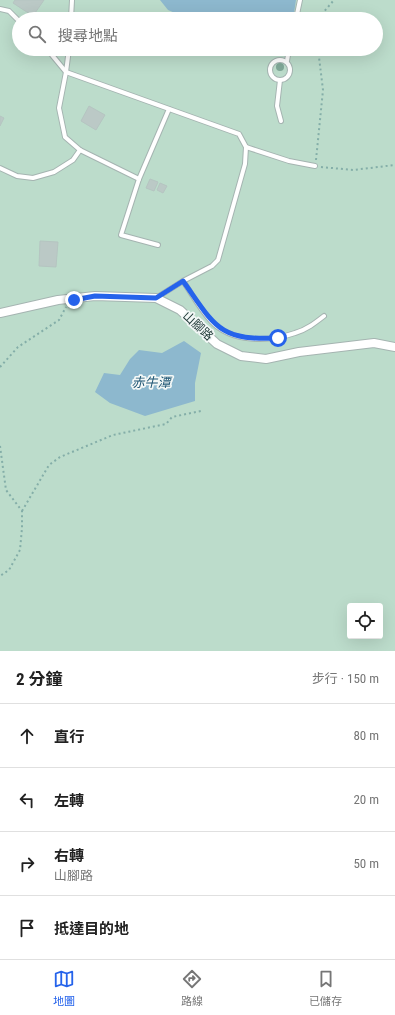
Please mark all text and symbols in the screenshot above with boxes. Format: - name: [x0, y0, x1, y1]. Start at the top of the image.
- search box: [12, 12, 383, 56]
- icon: search: [26, 23, 48, 45]
- text: 搜尋地點: [58, 27, 118, 45]
- route end: [65, 291, 83, 309]
- street label: 山腳路: [180, 309, 216, 343]
- route start: [269, 329, 287, 347]
- water label: 赤牛潭: [131, 375, 172, 390]
- map controls: [347, 603, 383, 639]
- button: locate: [347, 603, 383, 639]
- text: 2 分鐘: [16, 669, 63, 689]
- text: 步行 · 150 m: [312, 671, 379, 686]
- icon: ahead: [16, 725, 38, 747]
- text: 直行: [54, 728, 84, 746]
- text: 80 m: [353, 728, 379, 743]
- icon: left: [16, 789, 38, 811]
- text: 左轉: [54, 792, 84, 810]
- text: 20 m: [353, 792, 379, 807]
- text: 右轉: [54, 847, 84, 865]
- icon: right: [16, 853, 38, 875]
- text: 50 m: [353, 856, 379, 871]
- text: 山腳路: [54, 868, 93, 883]
- icon: arrive: [16, 917, 38, 939]
- text: 抵達目的地: [54, 920, 129, 938]
- tab: 地圖: [53, 968, 75, 1008]
- tab: 路線: [181, 968, 203, 1008]
- tab: 已儲存: [309, 968, 342, 1008]

